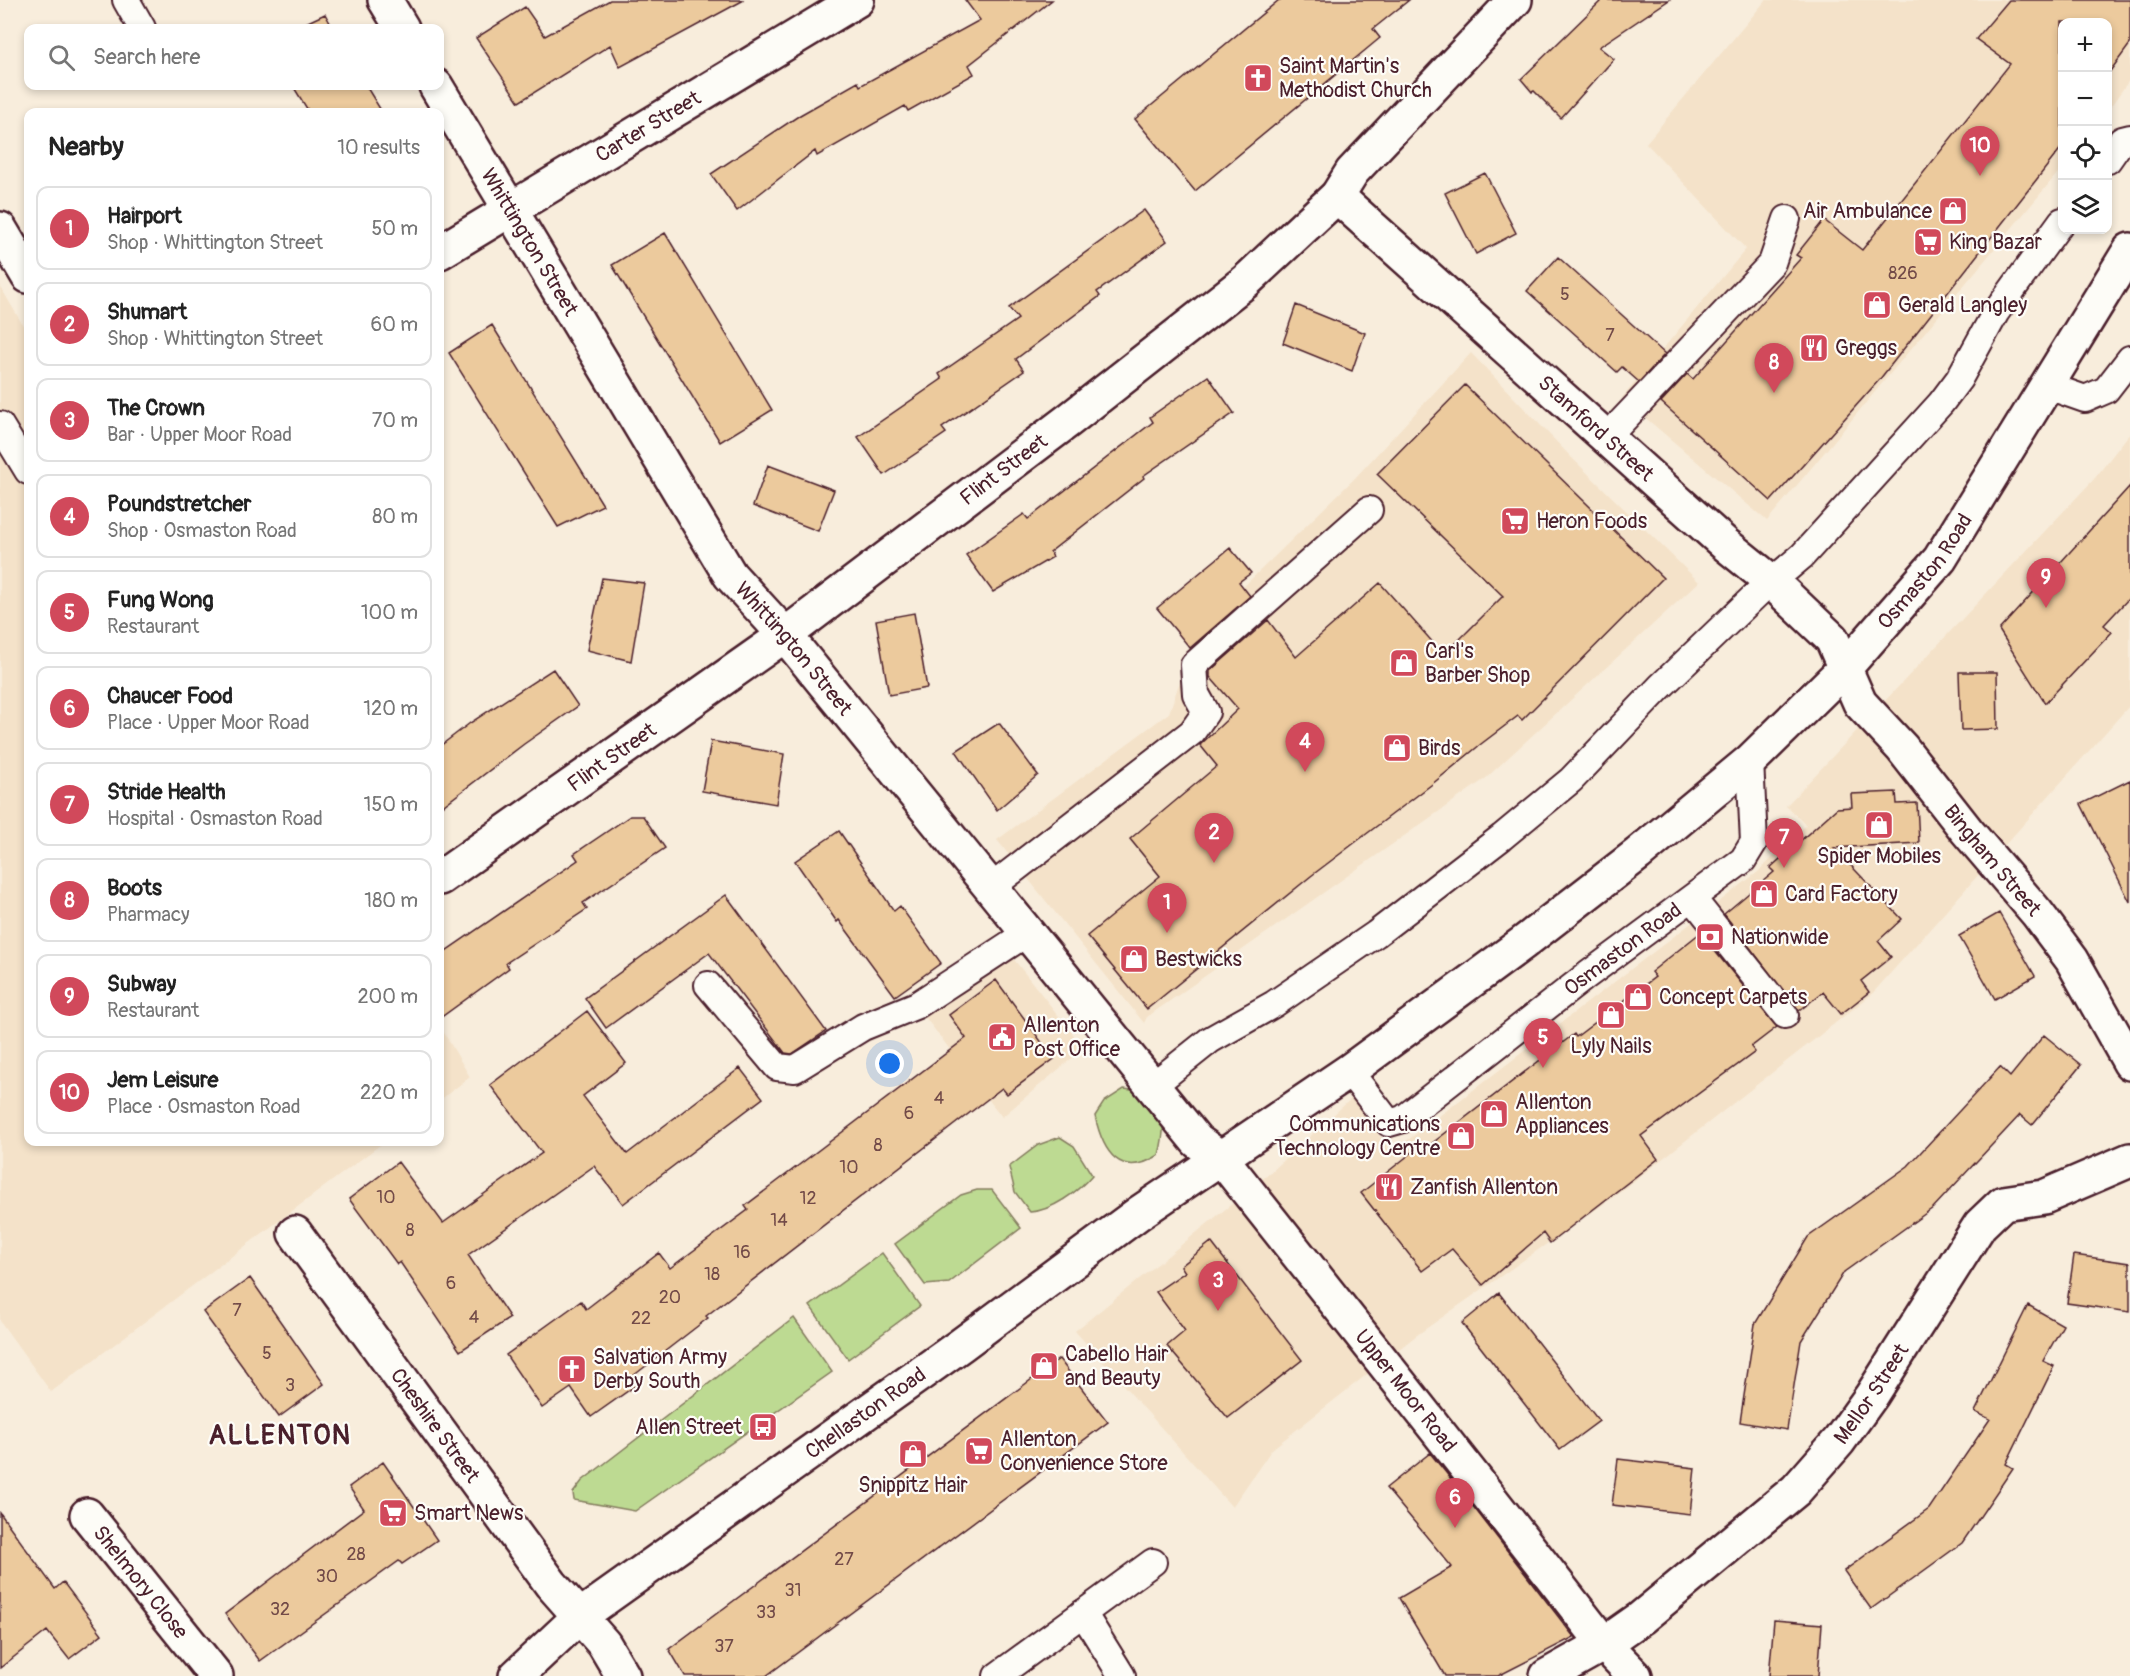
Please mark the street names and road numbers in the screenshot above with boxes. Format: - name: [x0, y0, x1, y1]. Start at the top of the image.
- street label: Carter Street: [591, 84, 706, 169]
- street label: Whittington Street: [475, 163, 584, 321]
- street label: Stamford Street: [1532, 370, 1660, 488]
- street label: Flint Street: [955, 428, 1053, 512]
- street label: Osmaston Road: [1872, 509, 1979, 635]
- street label: Whittington Street: [729, 576, 858, 722]
- street label: Flint Street: [562, 717, 662, 798]
- street label: Bingham Street: [1937, 799, 2047, 922]
- street label: Osmaston Road: [1559, 897, 1687, 1002]
- street label: Upper Moor Road: [1349, 1324, 1462, 1458]
- street label: Mellor Street: [1828, 1338, 1915, 1450]
- street label: Chellaston Road: [800, 1361, 931, 1466]
- street label: Cheshire Street: [384, 1363, 486, 1489]
- street label: Shelmory Close: [87, 1520, 194, 1645]

